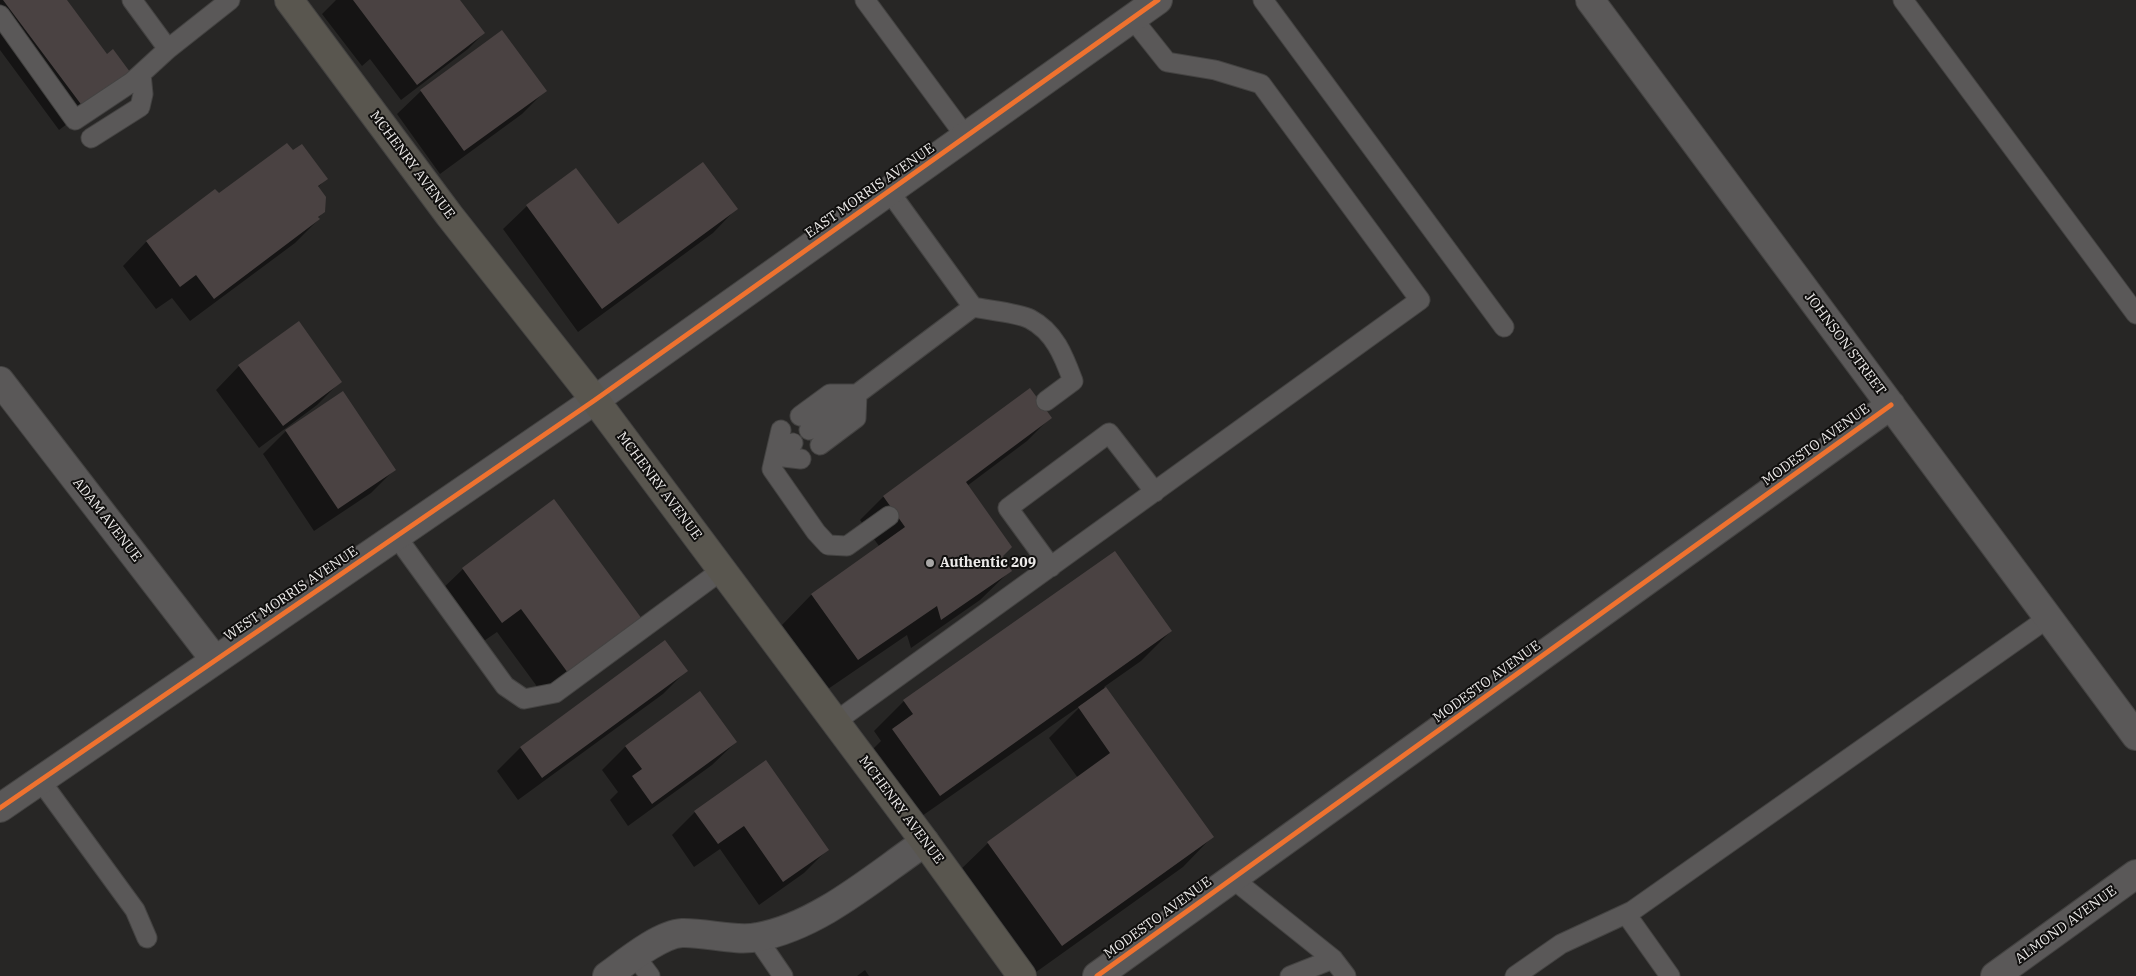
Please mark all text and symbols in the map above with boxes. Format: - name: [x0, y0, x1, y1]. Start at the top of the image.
- street label: MCHENRY AVENUE: [366, 108, 458, 222]
- street label: EAST MORRIS AVENUE: [802, 140, 938, 242]
- street label: JOHNSON STREET: [1801, 289, 1889, 399]
- street label: MODESTO AVENUE: [1759, 400, 1873, 490]
- street label: MCHENRY AVENUE: [613, 429, 705, 543]
- street label: ADAM AVENUE: [69, 475, 145, 565]
- street label: WEST MORRIS AVENUE: [221, 543, 361, 645]
- place label: Authentic 209: [940, 555, 1036, 571]
- marker: Authentic 209: [924, 557, 936, 569]
- street label: MODESTO AVENUE: [1430, 637, 1544, 727]
- street label: MCHENRY AVENUE: [855, 753, 947, 867]
- street label: MODESTO AVENUE: [1101, 873, 1215, 963]
- street label: ALMOND AVENUE: [2012, 882, 2120, 968]

